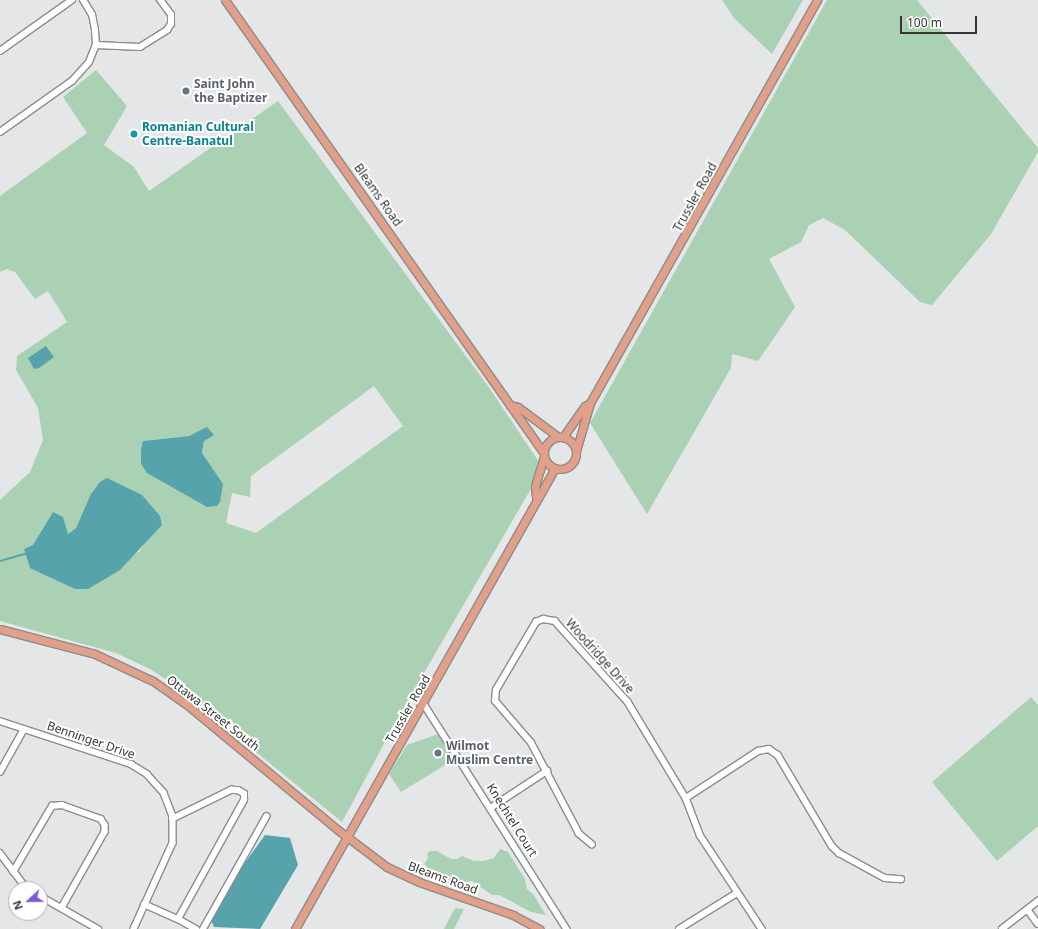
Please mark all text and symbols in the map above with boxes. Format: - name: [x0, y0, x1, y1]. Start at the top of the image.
- scale bar: [902, 8, 979, 34]
- text: 100 m: [907, 14, 942, 31]
- place label: Saint John the Baptizer: [194, 77, 267, 105]
- marker: Saint John the Baptizer: [181, 86, 191, 96]
- place label: Romanian Cultural Centre-Banatul: [142, 120, 254, 148]
- marker: Romanian Cultural Centre-Banatul: [129, 129, 139, 139]
- street label: Trussler Road: [670, 160, 720, 234]
- street label: Bleams Road: [351, 161, 405, 229]
- street label: Woodridge Drive: [563, 616, 637, 696]
- street label: Ottawa Street South: [164, 672, 262, 754]
- street label: Trussler Road: [383, 672, 433, 746]
- street label: Benninger Drive: [45, 718, 137, 762]
- place label: Wilmot Muslim Centre: [446, 739, 533, 767]
- marker: Wilmot Muslim Centre: [433, 748, 443, 758]
- street label: Knechtel Court: [484, 781, 540, 859]
- street label: Bleams Road: [406, 859, 480, 897]
- north arrow: [8, 881, 48, 921]
- text: N: [9, 898, 26, 912]

